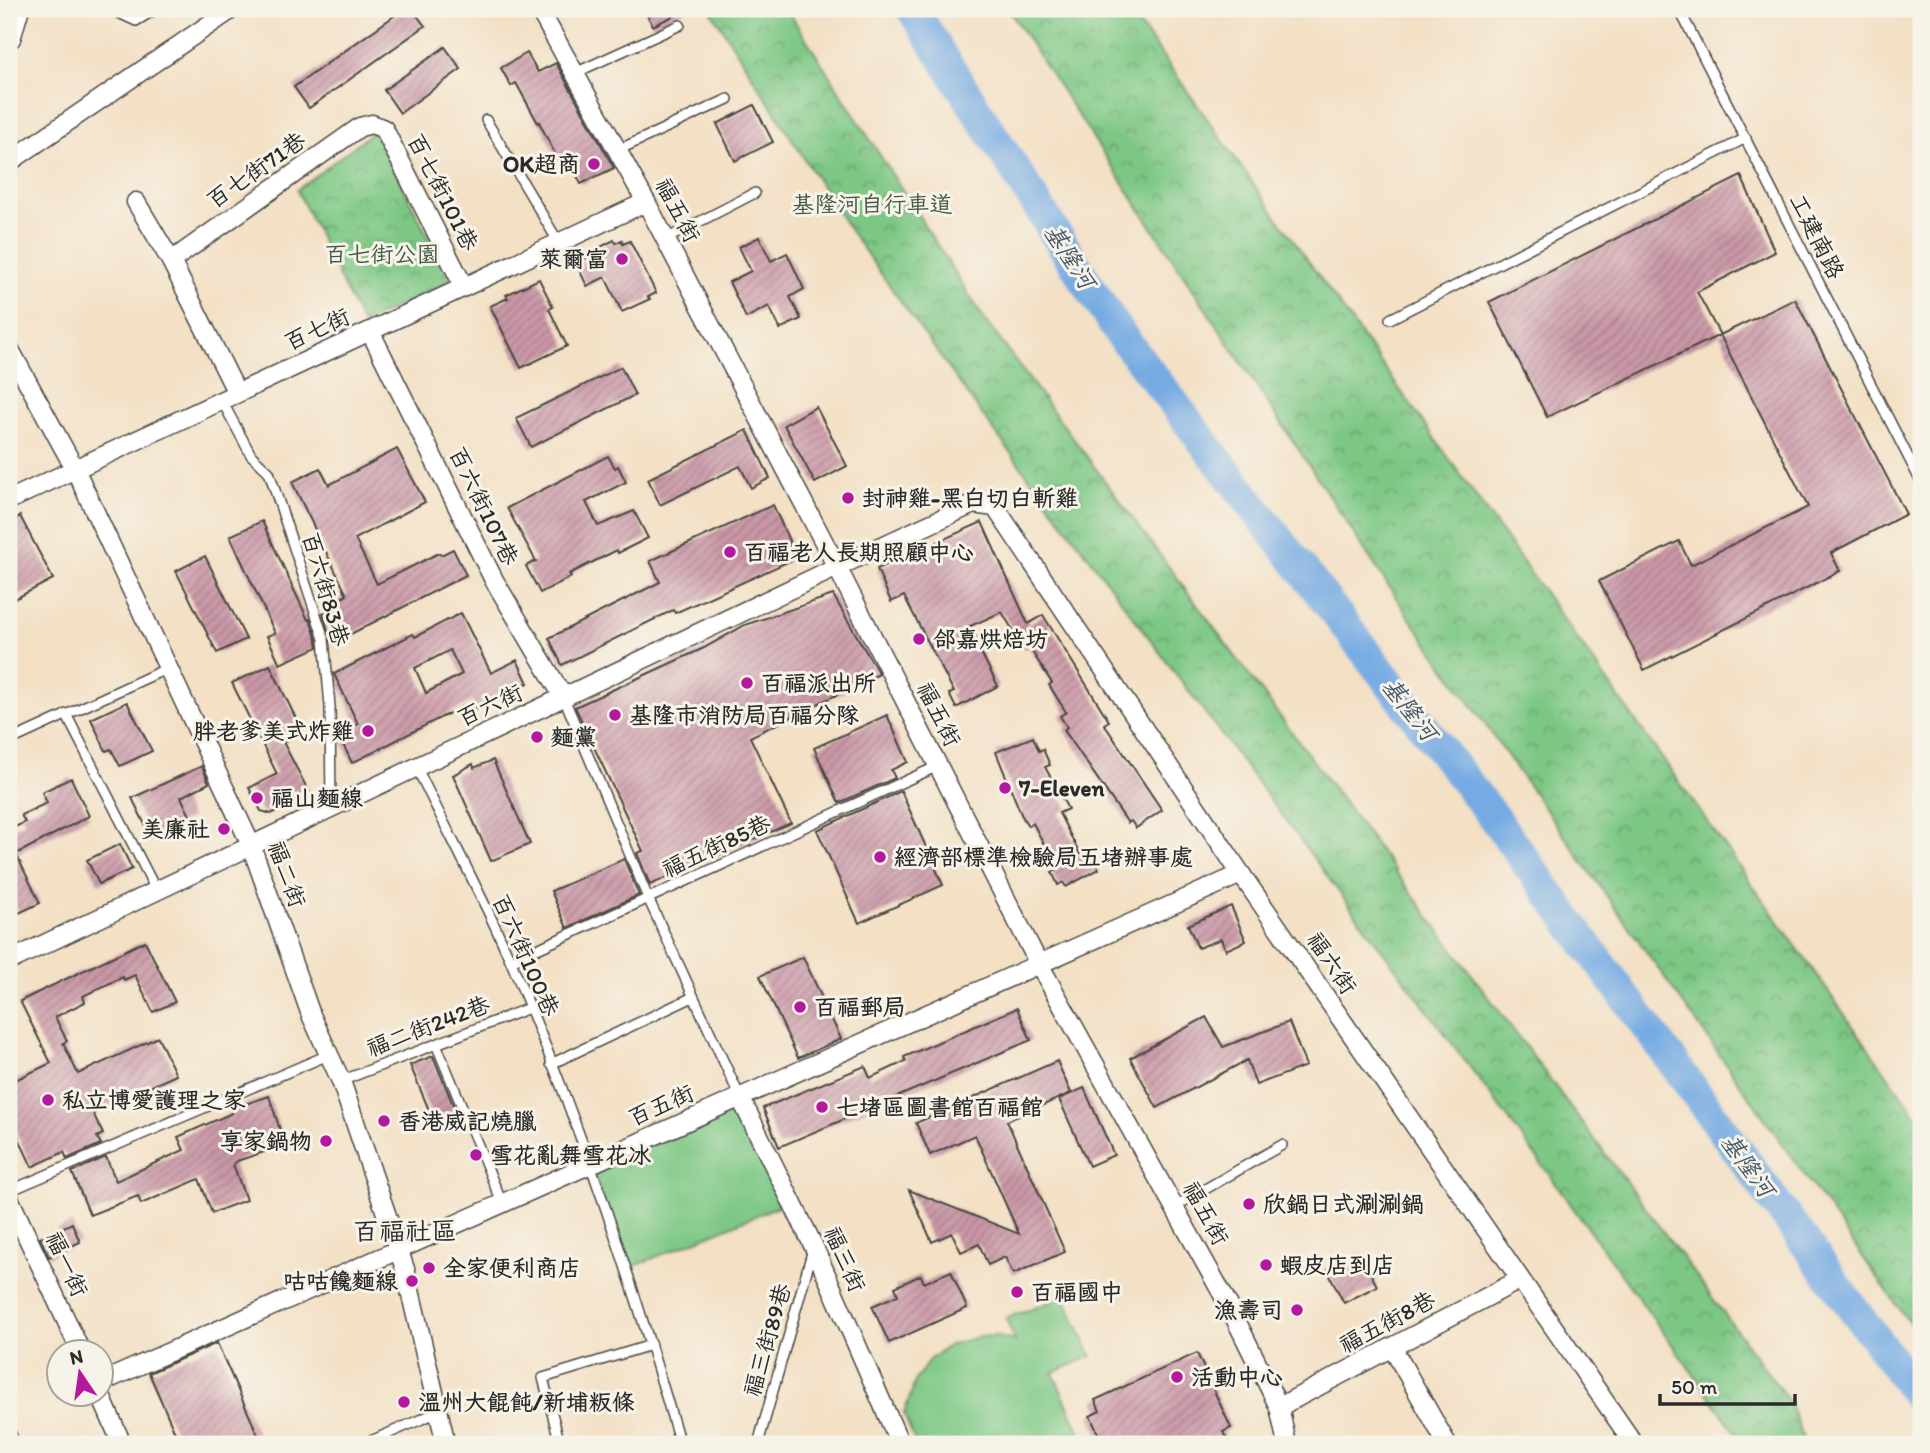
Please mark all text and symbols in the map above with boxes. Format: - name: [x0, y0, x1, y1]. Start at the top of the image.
- street label: 百七街71巷: [201, 125, 312, 214]
- street label: 百七街101巷: [402, 129, 485, 256]
- place label: OK超商: [503, 150, 580, 178]
- marker: OK超商: [586, 156, 602, 172]
- street label: 福五街: [649, 173, 707, 247]
- street label: 工建南路: [1784, 189, 1850, 283]
- park label: 基隆河自行車道: [792, 190, 953, 218]
- water label: 基隆河: [1038, 218, 1104, 297]
- park label: 百七街公園: [325, 240, 440, 268]
- place label: 萊爾富: [539, 245, 608, 273]
- marker: 萊爾富: [614, 251, 630, 267]
- street label: 百七街: [280, 302, 354, 356]
- street label: 百六街107巷: [443, 442, 525, 571]
- place label: 封神雞-黑白切白斬雞: [862, 484, 1078, 512]
- marker: 封神雞-黑白切白斬雞: [840, 490, 856, 506]
- street label: 百六街83巷: [296, 529, 356, 650]
- place label: 百福老人長期照顧中心: [744, 538, 974, 566]
- marker: 百福老人長期照顧中心: [722, 544, 738, 560]
- place label: 郃嘉烘焙坊: [933, 625, 1048, 653]
- marker: 郃嘉烘焙坊: [911, 631, 927, 647]
- place label: 百福派出所: [761, 669, 876, 697]
- water label: 基隆河: [1376, 672, 1446, 749]
- marker: 百福派出所: [739, 675, 755, 691]
- street label: 福五街: [911, 677, 967, 751]
- street label: 百六街: [453, 678, 527, 732]
- place label: 基隆市消防局百福分隊: [629, 701, 859, 729]
- marker: 基隆市消防局百福分隊: [607, 707, 623, 723]
- place label: 胖老爹美式炸雞: [193, 717, 354, 745]
- marker: 胖老爹美式炸雞: [360, 723, 376, 739]
- place label: 麵黨: [551, 723, 597, 751]
- marker: 麵黨: [529, 729, 545, 745]
- place label: 7-Eleven: [1018, 774, 1105, 802]
- marker: 7-Eleven: [997, 780, 1013, 796]
- place label: 福山麵線: [271, 784, 363, 812]
- marker: 福山麵線: [249, 790, 265, 806]
- street label: 福五街85巷: [657, 808, 776, 883]
- place label: 美廉社: [141, 815, 210, 843]
- marker: 美廉社: [216, 821, 232, 837]
- street label: 福二街: [262, 837, 312, 911]
- place label: 經濟部標準檢驗局五堵辦事處: [894, 843, 1193, 871]
- marker: 經濟部標準檢驗局五堵辦事處: [872, 849, 888, 865]
- street label: 百六街100巷: [487, 889, 566, 1021]
- street label: 福六街: [1301, 927, 1363, 999]
- street label: 福二街242巷: [362, 989, 495, 1062]
- place label: 百福郵局: [814, 993, 906, 1021]
- marker: 百福郵局: [792, 999, 808, 1015]
- street label: 百五街: [624, 1078, 698, 1132]
- place label: 私立博愛護理之家: [62, 1086, 246, 1114]
- marker: 私立博愛護理之家: [40, 1092, 56, 1108]
- place label: 七堵區圖書館百福館: [836, 1093, 1043, 1121]
- marker: 七堵區圖書館百福館: [814, 1099, 830, 1115]
- place label: 香港威記燒臘: [398, 1107, 537, 1135]
- marker: 香港威記燒臘: [376, 1113, 392, 1129]
- place label: 享家鍋物: [220, 1127, 312, 1155]
- water label: 基隆河: [1715, 1127, 1783, 1206]
- marker: 享家鍋物: [318, 1133, 334, 1149]
- place label: 雪花亂舞雪花冰: [490, 1141, 651, 1169]
- marker: 雪花亂舞雪花冰: [468, 1147, 484, 1163]
- street label: 福五街: [1177, 1176, 1235, 1250]
- place label: 欣鍋日式涮涮鍋: [1263, 1190, 1424, 1218]
- marker: 欣鍋日式涮涮鍋: [1241, 1196, 1257, 1212]
- district label: 百福社區: [353, 1215, 457, 1247]
- street label: 福三街: [818, 1222, 872, 1296]
- street label: 福一街: [40, 1227, 94, 1301]
- place label: 蝦皮店到店: [1280, 1251, 1395, 1279]
- place label: 全家便利商店: [443, 1254, 581, 1282]
- marker: 蝦皮店到店: [1258, 1257, 1274, 1273]
- marker: 全家便利商店: [421, 1260, 437, 1276]
- place label: 咕咕饞麵線: [283, 1267, 398, 1295]
- marker: 咕咕饞麵線: [404, 1273, 420, 1289]
- place label: 百福國中: [1031, 1278, 1123, 1306]
- street label: 福三街89巷: [737, 1279, 797, 1400]
- marker: 百福國中: [1009, 1284, 1025, 1300]
- street label: 福五街8巷: [1334, 1285, 1441, 1359]
- place label: 漁壽司: [1214, 1296, 1283, 1324]
- marker: 漁壽司: [1289, 1302, 1305, 1318]
- north arrow: [46, 1338, 116, 1408]
- text: N: [67, 1344, 85, 1370]
- scale bar: [1660, 1362, 1795, 1406]
- place label: 活動中心: [1191, 1363, 1283, 1391]
- marker: 活動中心: [1169, 1369, 1185, 1385]
- text: 50 m: [1671, 1374, 1718, 1399]
- place label: 溫州大餛飩/新埔粄條: [418, 1388, 635, 1416]
- marker: 溫州大餛飩/新埔粄條: [396, 1394, 412, 1410]

